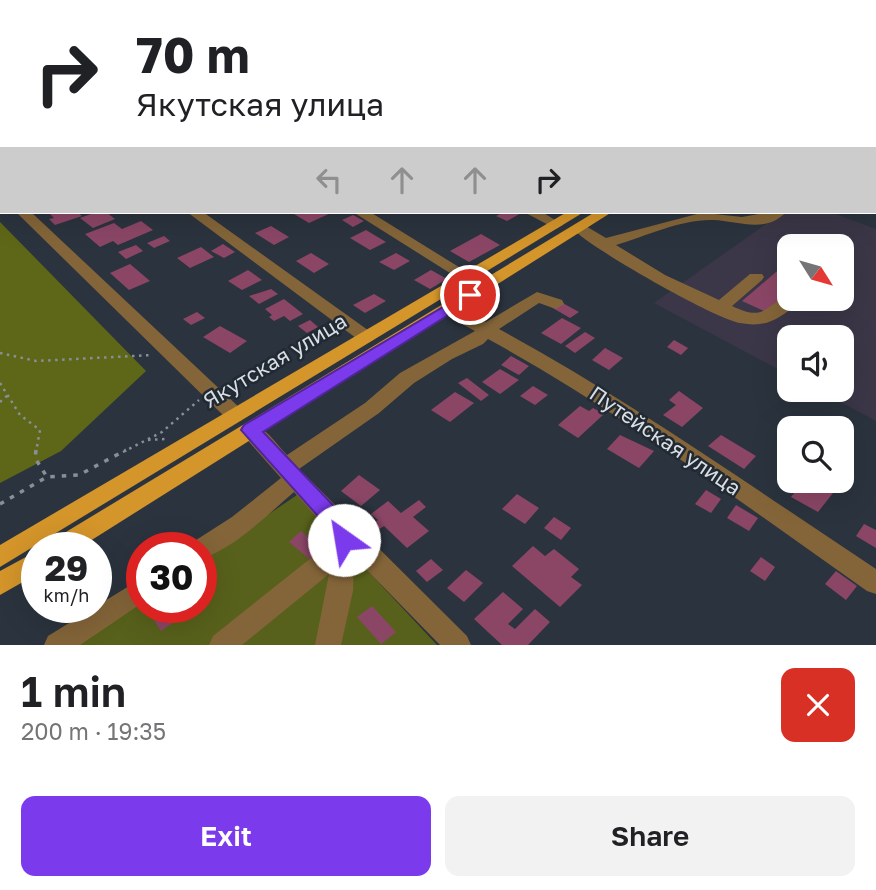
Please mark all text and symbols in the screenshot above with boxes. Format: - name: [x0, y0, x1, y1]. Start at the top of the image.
- text: 70 m: [136, 25, 250, 84]
- icon: right: [21, 28, 112, 119]
- text: Якутская улица: [136, 85, 384, 123]
- icon: left: [310, 161, 348, 199]
- icon: ahead: [383, 161, 421, 199]
- icon: ahead: [456, 161, 494, 199]
- icon: right: [529, 161, 567, 199]
- north arrow: [777, 234, 854, 312]
- map controls: [777, 234, 854, 493]
- pin: [440, 265, 500, 325]
- icon: arrive: [451, 276, 489, 314]
- street label: Якутская улица: [198, 307, 351, 413]
- button: sound: [777, 325, 854, 402]
- street label: Путейская улица: [585, 380, 746, 500]
- button: search: [777, 416, 854, 493]
- position arrow: [307, 503, 381, 577]
- speed limit sign: 30: [126, 532, 217, 623]
- text: 29: [45, 547, 88, 589]
- text: km/h: [44, 584, 89, 606]
- text: 1 min: [21, 666, 126, 716]
- button: close: [781, 668, 855, 742]
- text: 200 m · 19:35: [21, 717, 166, 745]
- button: Exit: [21, 796, 431, 876]
- button: Share: [445, 796, 855, 876]

